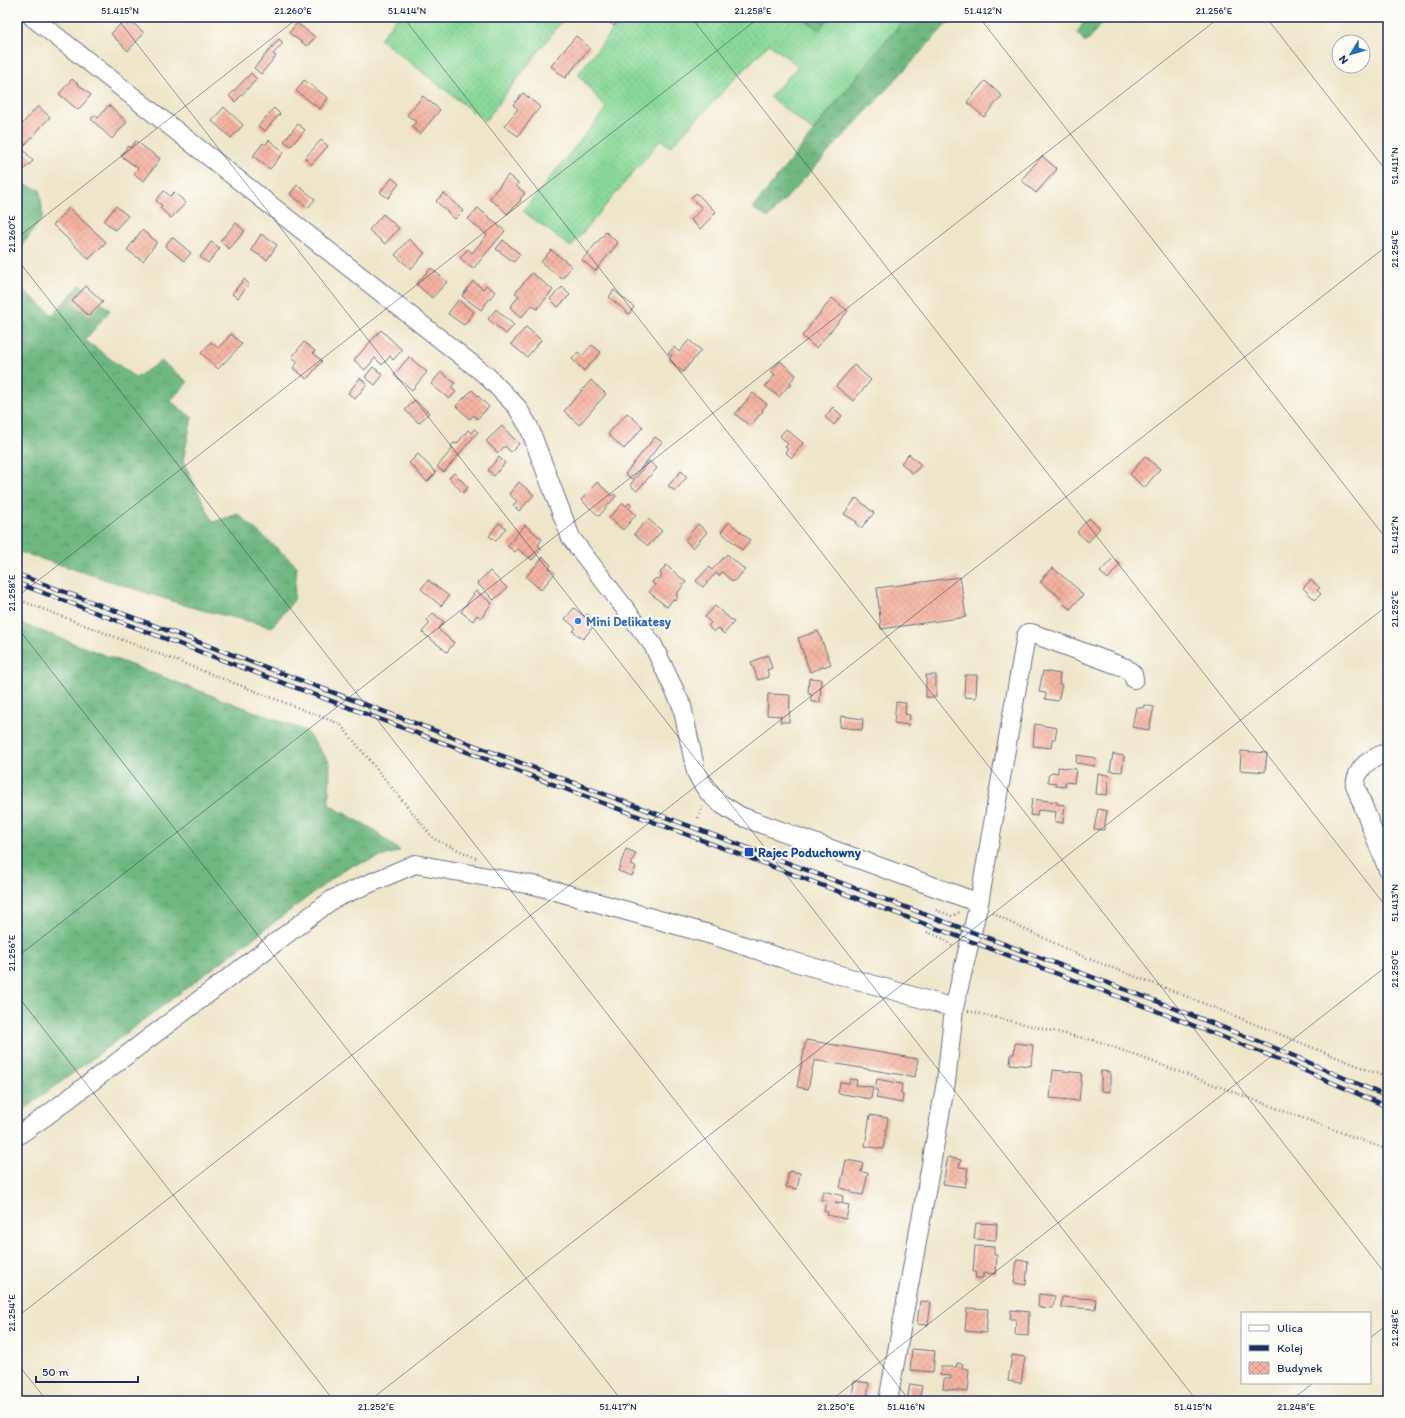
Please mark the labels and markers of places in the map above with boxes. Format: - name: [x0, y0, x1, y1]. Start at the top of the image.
- place label: Mini Delikatesy: [586, 614, 672, 630]
- marker: Mini Delikatesy: [573, 616, 583, 626]
- place label: Rajec Poduchowny: [758, 845, 862, 861]
- marker: Rajec Poduchowny: [743, 846, 755, 858]

